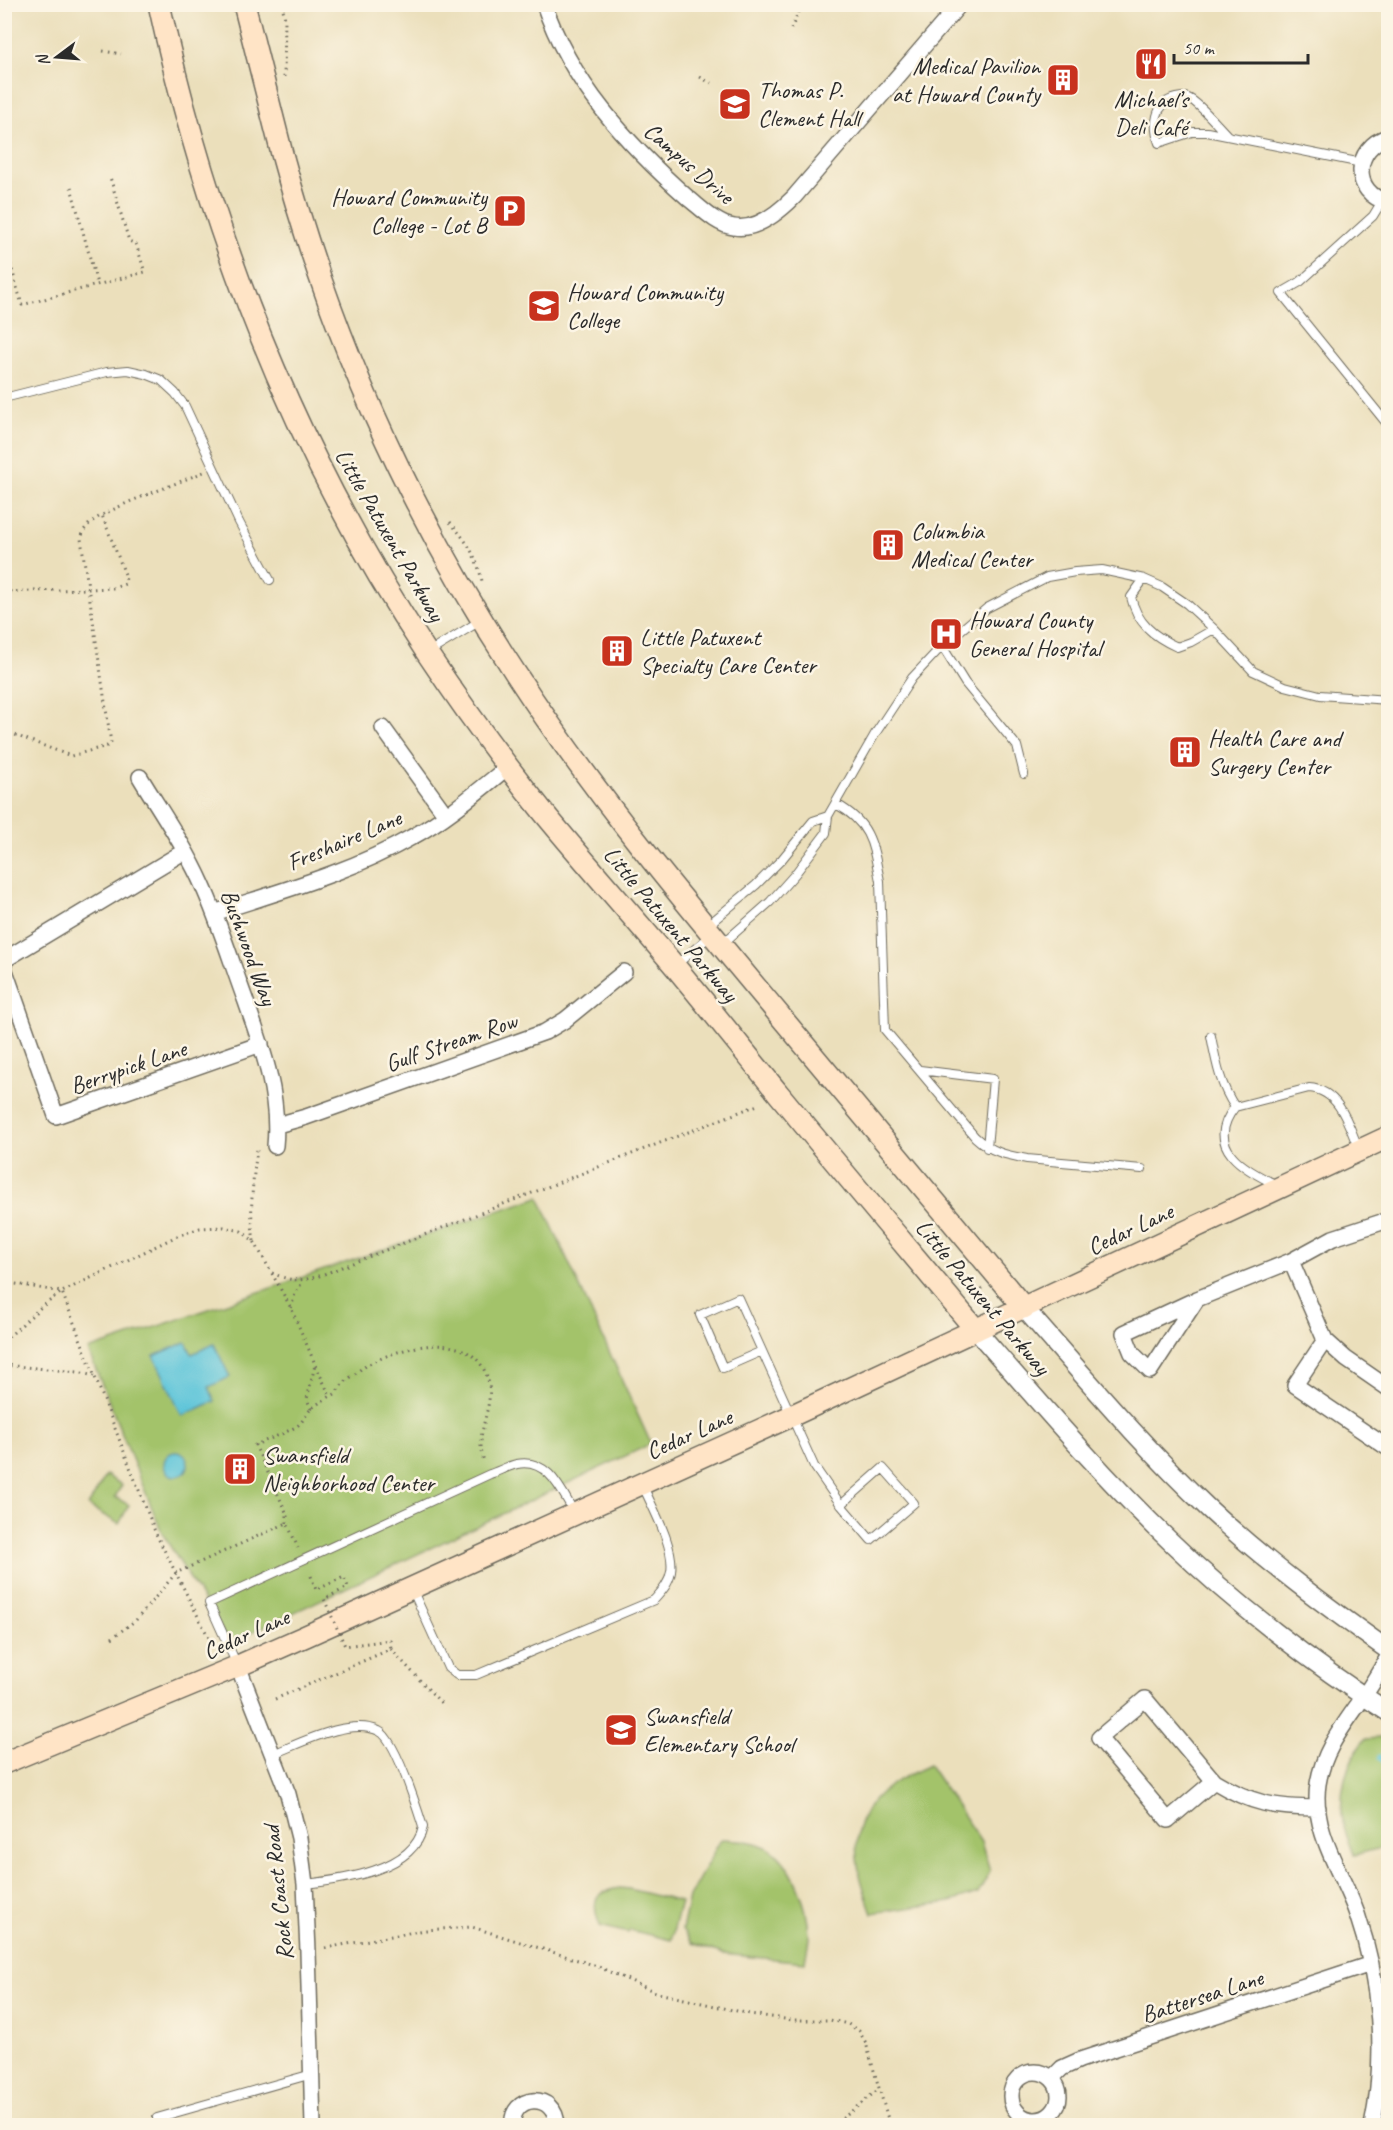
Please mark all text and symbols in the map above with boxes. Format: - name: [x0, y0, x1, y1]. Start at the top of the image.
- north arrow: [27, 27, 87, 87]
- scale bar: [1174, 27, 1308, 65]
- text: 50 m: [1183, 37, 1216, 59]
- restaurant icon: Michael’s Deli Café: [1133, 46, 1169, 82]
- text: N: [32, 50, 55, 68]
- place label: Medical Pavilion at Howard County: [892, 51, 1042, 109]
- building icon: Medical Pavilion at Howard County: [1045, 62, 1081, 98]
- place label: Thomas P. Clement Hall: [758, 75, 864, 133]
- place label: Michael’s Deli Café: [1114, 84, 1192, 142]
- school or university icon: Thomas P. Clement Hall: [717, 86, 753, 122]
- street label: Campus Drive: [638, 116, 742, 212]
- place label: Howard Community College - Lot B: [331, 182, 489, 240]
- parking icon: Howard Community College - Lot B: [492, 193, 528, 229]
- place label: Howard Community College: [567, 277, 725, 335]
- school or university icon: Howard Community College: [526, 288, 562, 324]
- street label: Little Patuxent Parkway: [328, 443, 453, 628]
- place label: Columbia Medical Center: [911, 516, 1035, 574]
- building icon: Columbia Medical Center: [870, 527, 906, 563]
- place label: Howard County General Hospital: [969, 605, 1105, 663]
- hospital icon: Howard County General Hospital: [928, 616, 964, 652]
- place label: Little Patuxent Specialty Care Center: [640, 622, 818, 680]
- building icon: Little Patuxent Specialty Care Center: [599, 633, 635, 669]
- place label: Health Care and Surgery Center: [1208, 723, 1344, 781]
- building icon: Health Care and Surgery Center: [1167, 734, 1203, 770]
- street label: Freshaire Lane: [282, 802, 408, 877]
- street label: Little Patuxent Parkway: [597, 840, 746, 1009]
- street label: Bushwood Way: [214, 885, 284, 1011]
- street label: Gulf Stream Row: [381, 1005, 522, 1079]
- street label: Berrypick Lane: [66, 1032, 192, 1101]
- street label: Cedar Lane: [1082, 1195, 1180, 1262]
- street label: Little Patuxent Parkway: [909, 1213, 1058, 1382]
- street label: Cedar Lane: [641, 1401, 739, 1466]
- place label: Swansfield Neighborhood Center: [263, 1440, 437, 1498]
- building icon: Swansfield Neighborhood Center: [222, 1451, 258, 1487]
- street label: Cedar Lane: [198, 1601, 296, 1666]
- place label: Swansfield Elementary School: [644, 1701, 798, 1759]
- school or university icon: Swansfield Elementary School: [603, 1712, 639, 1748]
- street label: Rock Coast Road: [256, 1821, 300, 1962]
- street label: Battersea Lane: [1137, 1962, 1269, 2030]

